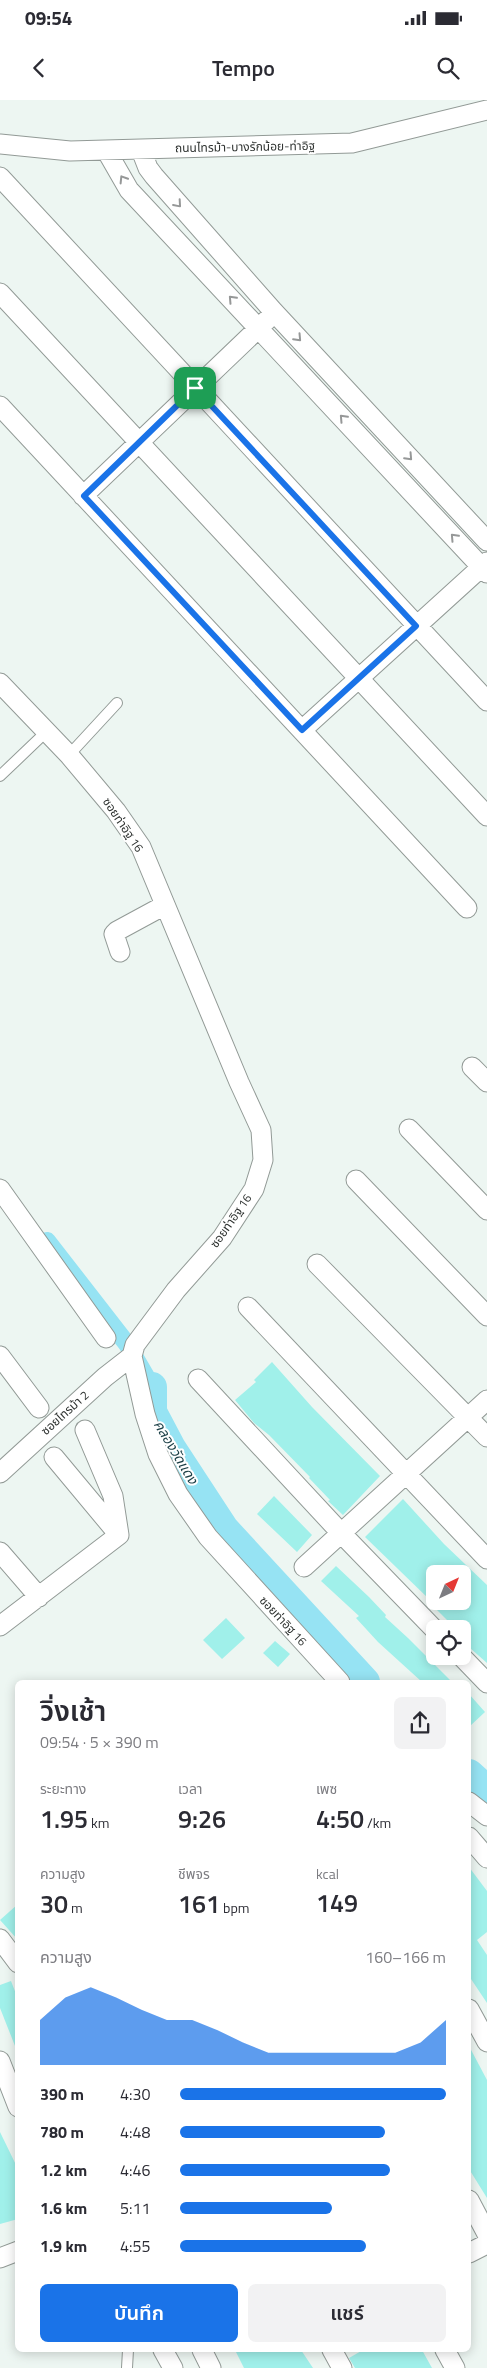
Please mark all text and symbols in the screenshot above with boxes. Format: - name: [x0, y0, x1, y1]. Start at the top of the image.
- text: 09:54: [25, 3, 72, 32]
- text: Tempo: [212, 51, 275, 85]
- icon: back: [25, 54, 53, 82]
- icon: search: [434, 54, 462, 82]
- street label: ถนนไทรม้า-บางรักน้อย-ท่าอิฐ: [175, 136, 316, 157]
- one-way arrow: [119, 176, 129, 185]
- one-way arrow: [173, 198, 182, 207]
- one-way arrow: [229, 296, 238, 305]
- one-way arrow: [292, 332, 301, 341]
- pin: [174, 367, 216, 409]
- icon: arrive: [181, 374, 209, 402]
- one-way arrow: [340, 415, 349, 424]
- one-way arrow: [403, 451, 412, 460]
- one-way arrow: [451, 534, 460, 543]
- street label: ซอยท่าอิฐ 16: [98, 794, 149, 856]
- street label: ซอยท่าอิฐ 16: [205, 1189, 256, 1252]
- street label: ซอยไทรม้า 2: [36, 1386, 93, 1439]
- water label: คลองวัดแดง: [149, 1416, 205, 1489]
- north arrow: [426, 1565, 471, 1610]
- map controls: [426, 1565, 471, 1665]
- street label: ซอยท่าอิฐ 16: [255, 1591, 312, 1650]
- button: locate: [426, 1620, 471, 1665]
- text: วิ่งเช้า: [40, 1689, 106, 1732]
- button: share: [394, 1697, 446, 1749]
- text: 09:54 · 5 × 390 m: [40, 1730, 159, 1754]
- text: ระยะทาง: [40, 1778, 86, 1799]
- text: เวลา: [178, 1778, 203, 1799]
- text: เพซ: [316, 1778, 337, 1799]
- text: 1.95: [40, 1800, 88, 1838]
- text: 9:26: [178, 1800, 226, 1838]
- text: 4:50: [316, 1800, 364, 1838]
- text: km: [88, 1812, 109, 1833]
- text: /km: [364, 1812, 391, 1833]
- text: ความสูง: [40, 1863, 85, 1884]
- text: ชีพจร: [178, 1863, 210, 1884]
- text: kcal: [316, 1863, 339, 1884]
- text: 149: [316, 1884, 358, 1922]
- text: 30: [40, 1885, 68, 1923]
- text: 161: [178, 1885, 220, 1923]
- text: m: [68, 1897, 83, 1918]
- text: bpm: [220, 1897, 250, 1918]
- text: ความสูง: [40, 1945, 92, 1969]
- text: 160–166 m: [365, 1945, 446, 1969]
- text: 390 m: [40, 2082, 84, 2106]
- text: 4:30: [120, 2082, 150, 2106]
- text: 780 m: [40, 2120, 84, 2144]
- text: 4:48: [120, 2120, 150, 2144]
- text: 1.2 km: [40, 2158, 87, 2182]
- text: 4:46: [120, 2158, 150, 2182]
- text: 1.6 km: [40, 2196, 87, 2220]
- text: 5:11: [120, 2196, 150, 2220]
- text: 1.9 km: [40, 2234, 87, 2258]
- text: 4:55: [120, 2234, 150, 2258]
- button: บันทึก: [40, 2284, 238, 2342]
- button: แชร์: [248, 2284, 446, 2342]

